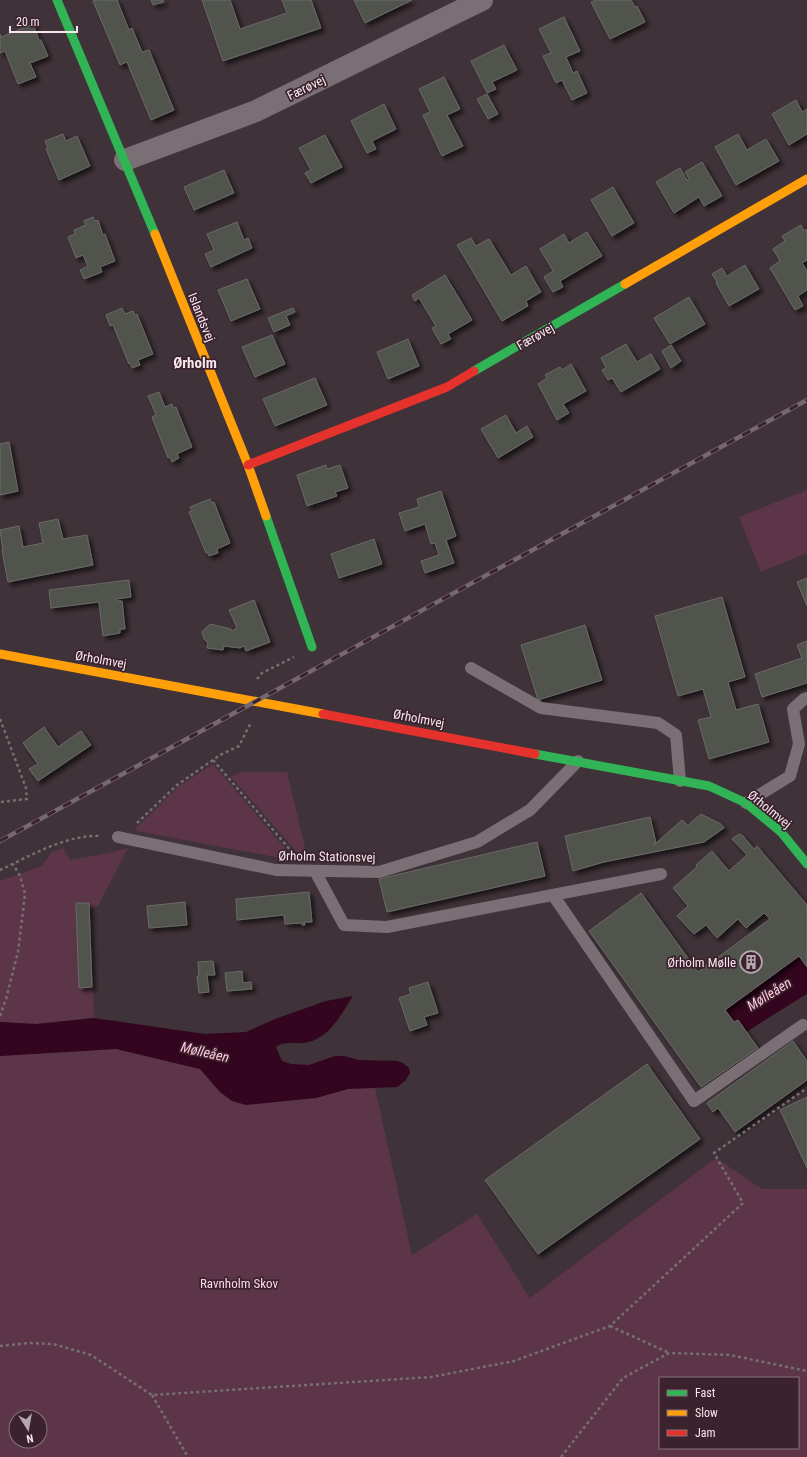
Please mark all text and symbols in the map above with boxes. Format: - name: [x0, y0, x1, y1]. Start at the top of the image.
- scale bar: [10, 8, 77, 34]
- text: 20 m: [16, 15, 40, 29]
- street label: Færøvej: [285, 72, 328, 103]
- street label: Islandsvej: [185, 290, 218, 344]
- street label: Færøvej: [514, 320, 557, 353]
- district label: Ørholm: [173, 354, 217, 372]
- street label: Ørholmvej: [74, 648, 128, 671]
- street label: Ørholmvej: [392, 706, 446, 731]
- street label: Ørholmvej: [745, 787, 795, 832]
- street label: Ørholm Stationsvej: [278, 848, 376, 865]
- building icon: Ørholm Mølle: [738, 949, 764, 975]
- place label: Ørholm Mølle: [667, 955, 736, 970]
- water label: Mølleåen: [744, 974, 794, 1014]
- water label: Mølleåen: [179, 1039, 231, 1065]
- park label: Ravnholm Skov: [200, 1276, 278, 1291]
- legend: [659, 1377, 799, 1449]
- text: Fast: [695, 1386, 716, 1400]
- text: Slow: [695, 1406, 718, 1420]
- north arrow: [8, 1409, 48, 1449]
- text: Jam: [695, 1426, 716, 1440]
- text: N: [25, 1431, 34, 1445]

